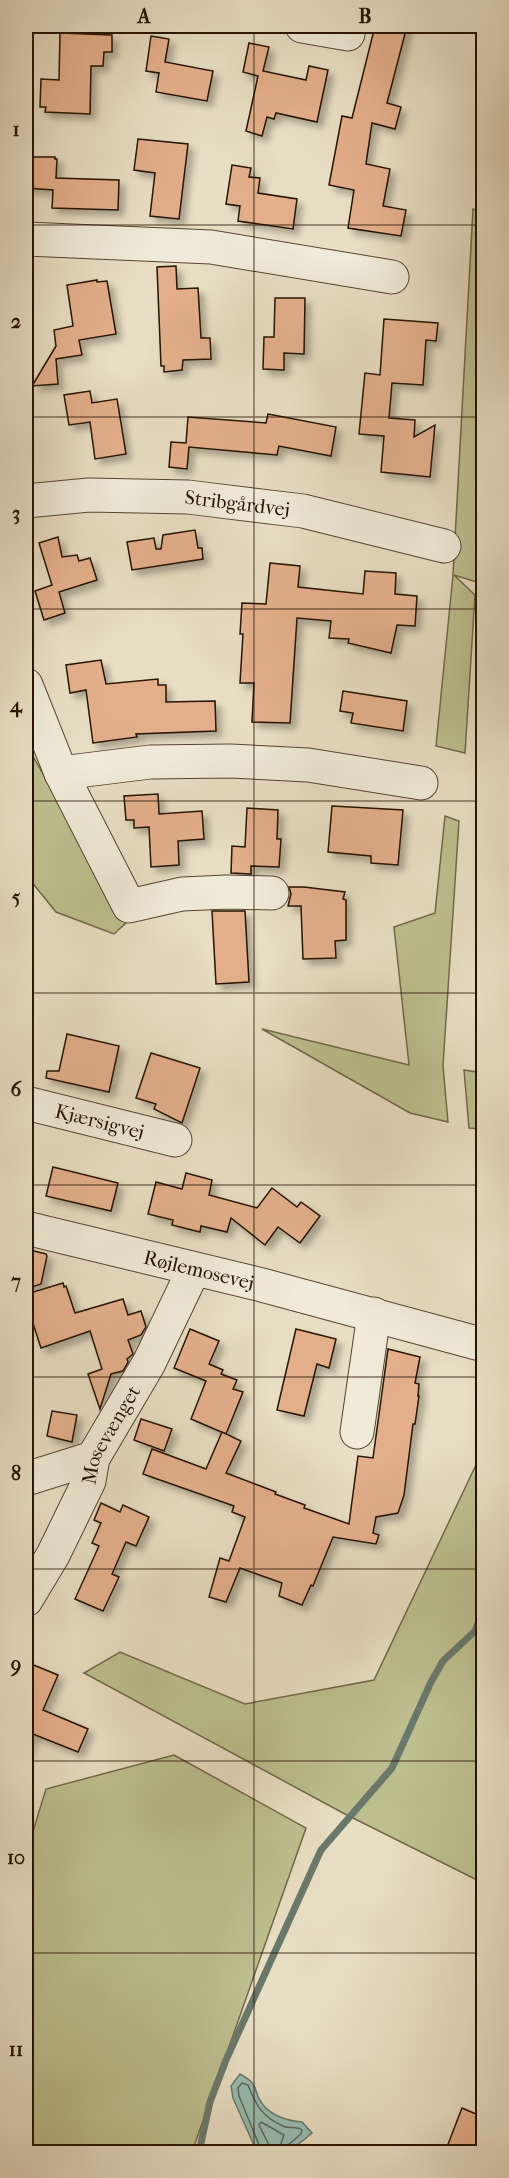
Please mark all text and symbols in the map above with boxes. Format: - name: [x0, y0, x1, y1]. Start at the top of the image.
- text: A: [136, 5, 152, 28]
- text: B: [358, 5, 372, 28]
- text: 1: [12, 118, 20, 141]
- text: 2: [11, 310, 21, 333]
- street label: Stribgårdvej: [183, 485, 291, 521]
- text: 3: [12, 502, 20, 525]
- text: 4: [9, 694, 23, 718]
- text: 5: [12, 886, 21, 909]
- text: 6: [11, 1078, 23, 1101]
- street label: Kjærsigvej: [53, 1099, 147, 1143]
- street label: Røjlemosevej: [141, 1245, 257, 1294]
- text: 7: [10, 1270, 21, 1293]
- street label: Mosevænget: [77, 1381, 145, 1486]
- text: 8: [11, 1462, 21, 1485]
- text: 9: [10, 1654, 21, 1677]
- text: 10: [7, 1846, 25, 1869]
- text: 11: [9, 2038, 23, 2061]

